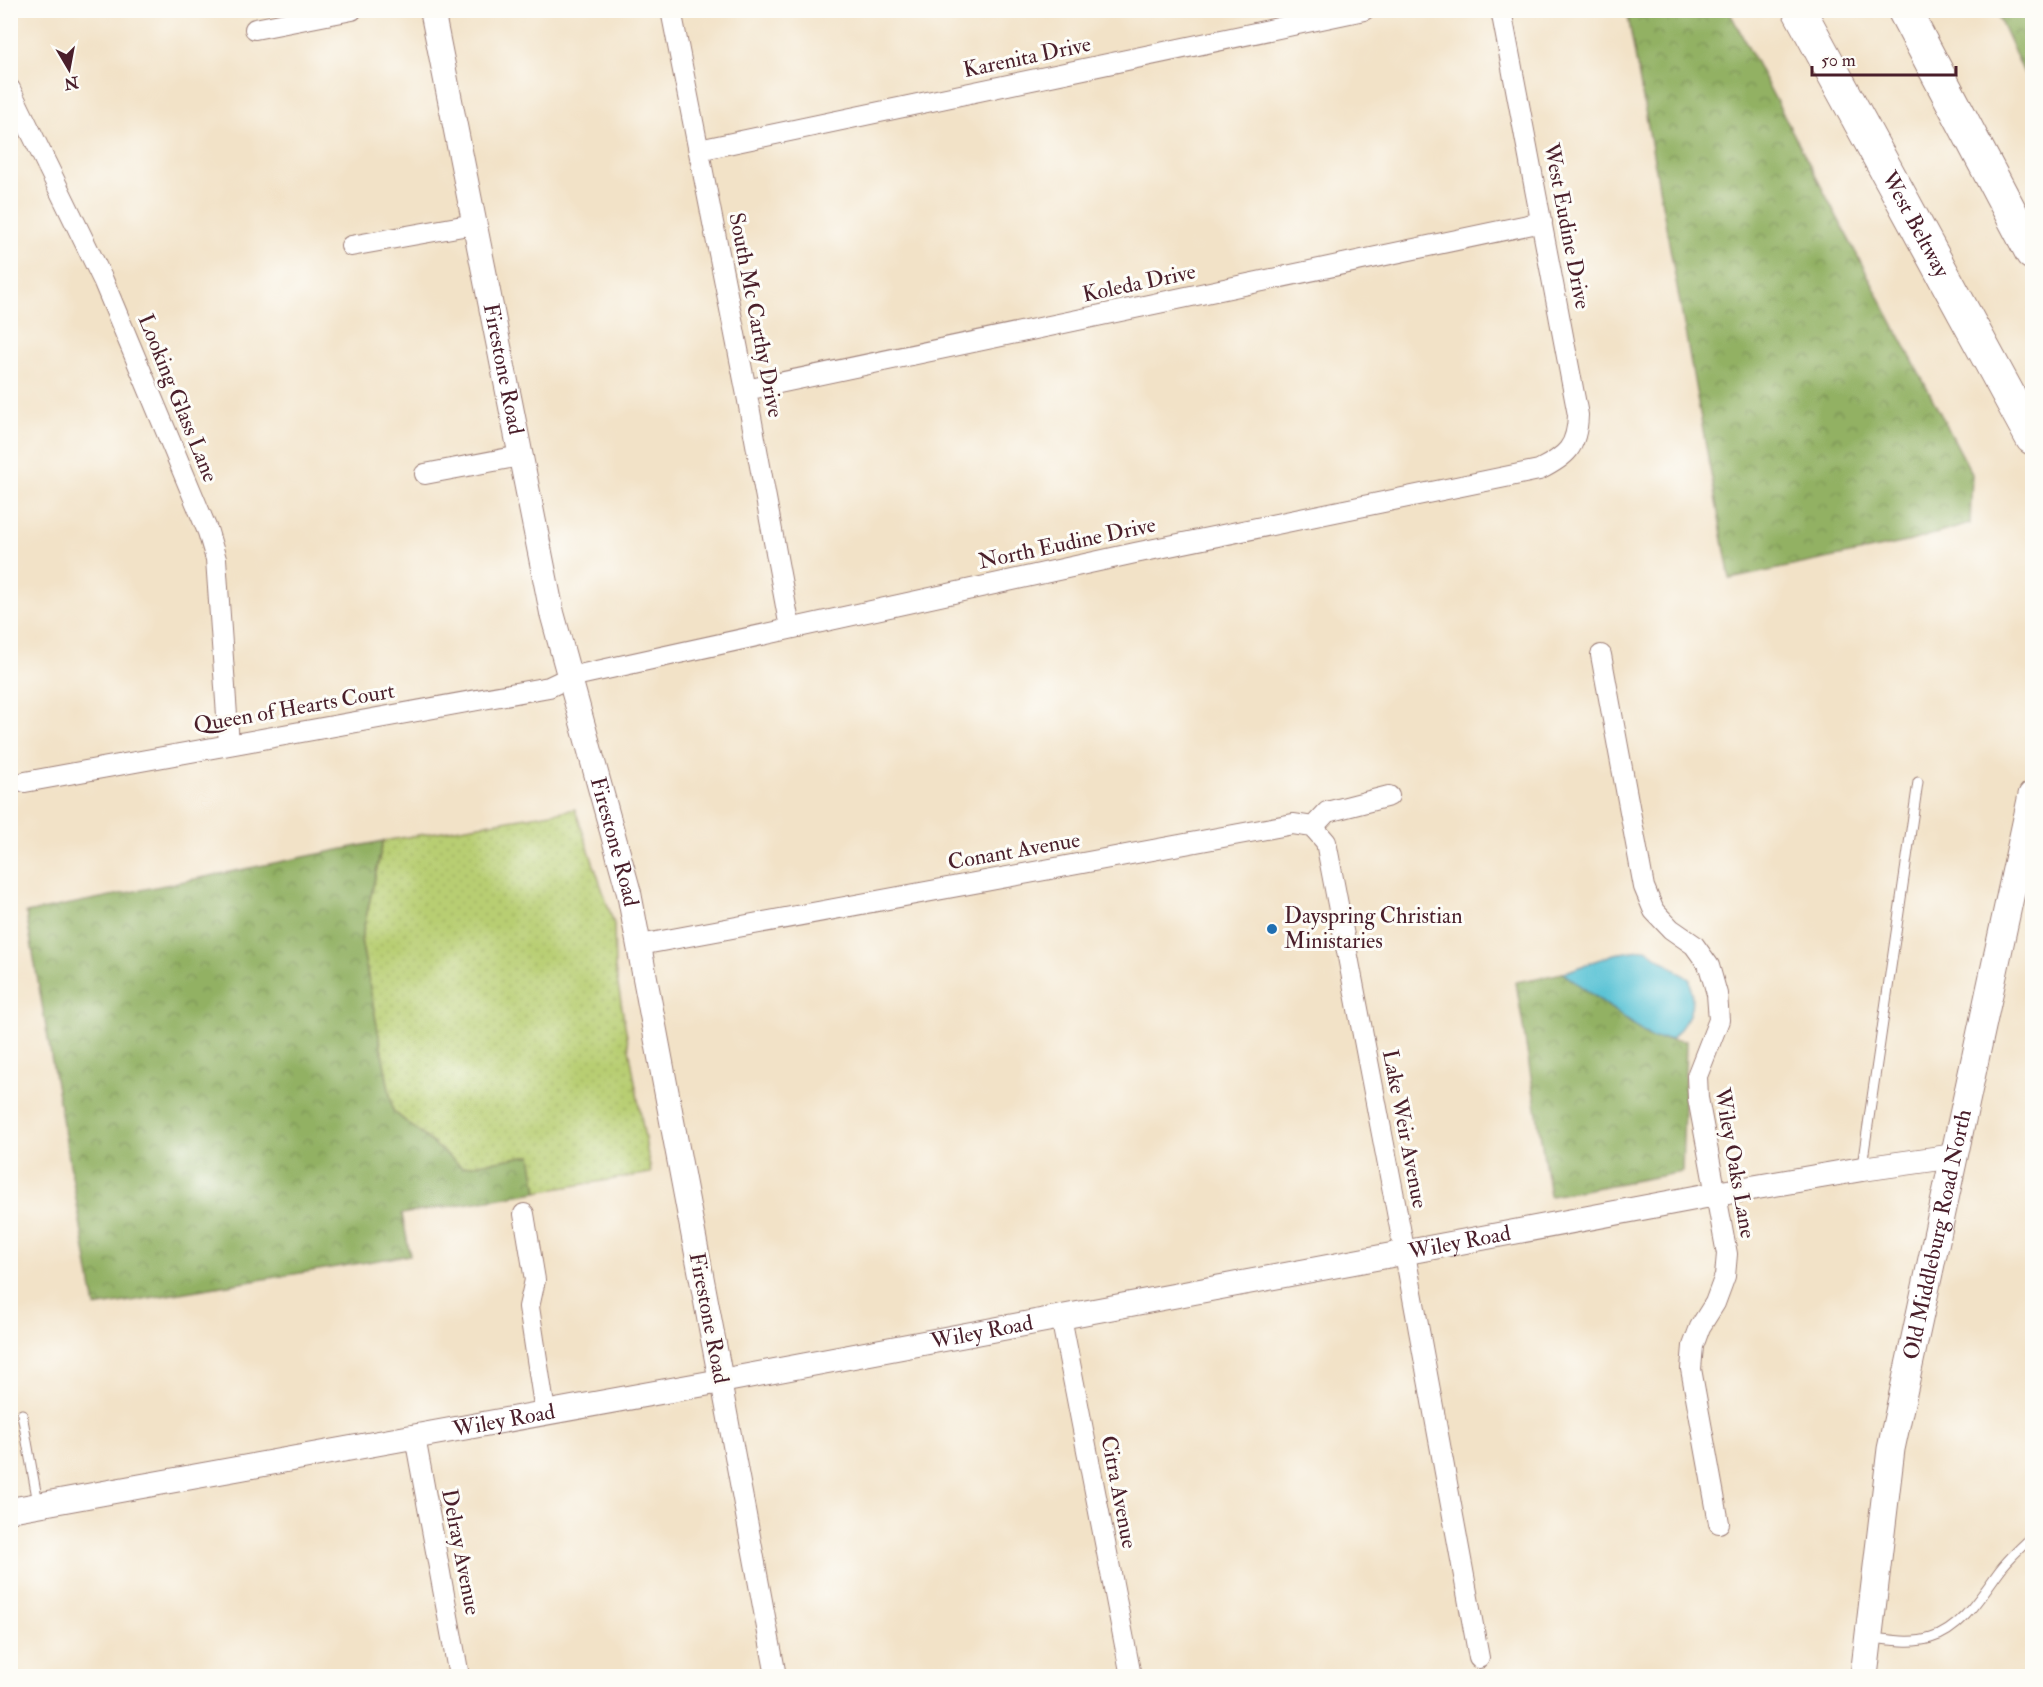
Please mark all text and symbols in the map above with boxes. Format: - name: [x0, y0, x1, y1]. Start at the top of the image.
- street label: Karenita Drive: [961, 30, 1093, 84]
- north arrow: [39, 39, 99, 99]
- scale bar: [1812, 39, 1956, 77]
- text: 50 m: [1821, 49, 1856, 72]
- text: N: [62, 72, 81, 94]
- street label: West Eudine Drive: [1537, 140, 1597, 311]
- street label: West Beltway: [1875, 165, 1956, 283]
- street label: South Mc Carthy Drive: [722, 210, 790, 420]
- street label: Koleda Drive: [1080, 257, 1198, 309]
- street label: Firestone Road: [477, 301, 530, 437]
- street label: Looking Glass Lane: [132, 310, 224, 486]
- street label: North Eudine Drive: [976, 511, 1158, 575]
- street label: Queen of Hearts Court: [191, 677, 397, 739]
- street label: Firestone Road: [584, 774, 645, 909]
- street label: Conant Avenue: [946, 826, 1082, 876]
- place label: Dayspring Christian Ministaries: [1284, 902, 1462, 955]
- marker: Dayspring Christian Ministaries: [1265, 922, 1279, 936]
- street label: Lake Weir Avenue: [1376, 1047, 1434, 1211]
- street label: Wiley Oaks Lane: [1708, 1085, 1762, 1240]
- street label: Old Middleburg Road North: [1897, 1106, 1978, 1362]
- street label: Wiley Road: [1405, 1219, 1513, 1266]
- street label: Firestone Road: [683, 1250, 735, 1386]
- street label: Wiley Road: [927, 1309, 1035, 1355]
- street label: Wiley Road: [450, 1397, 557, 1444]
- street label: Citra Avenue: [1094, 1433, 1144, 1551]
- street label: Delray Avenue: [435, 1487, 487, 1617]

